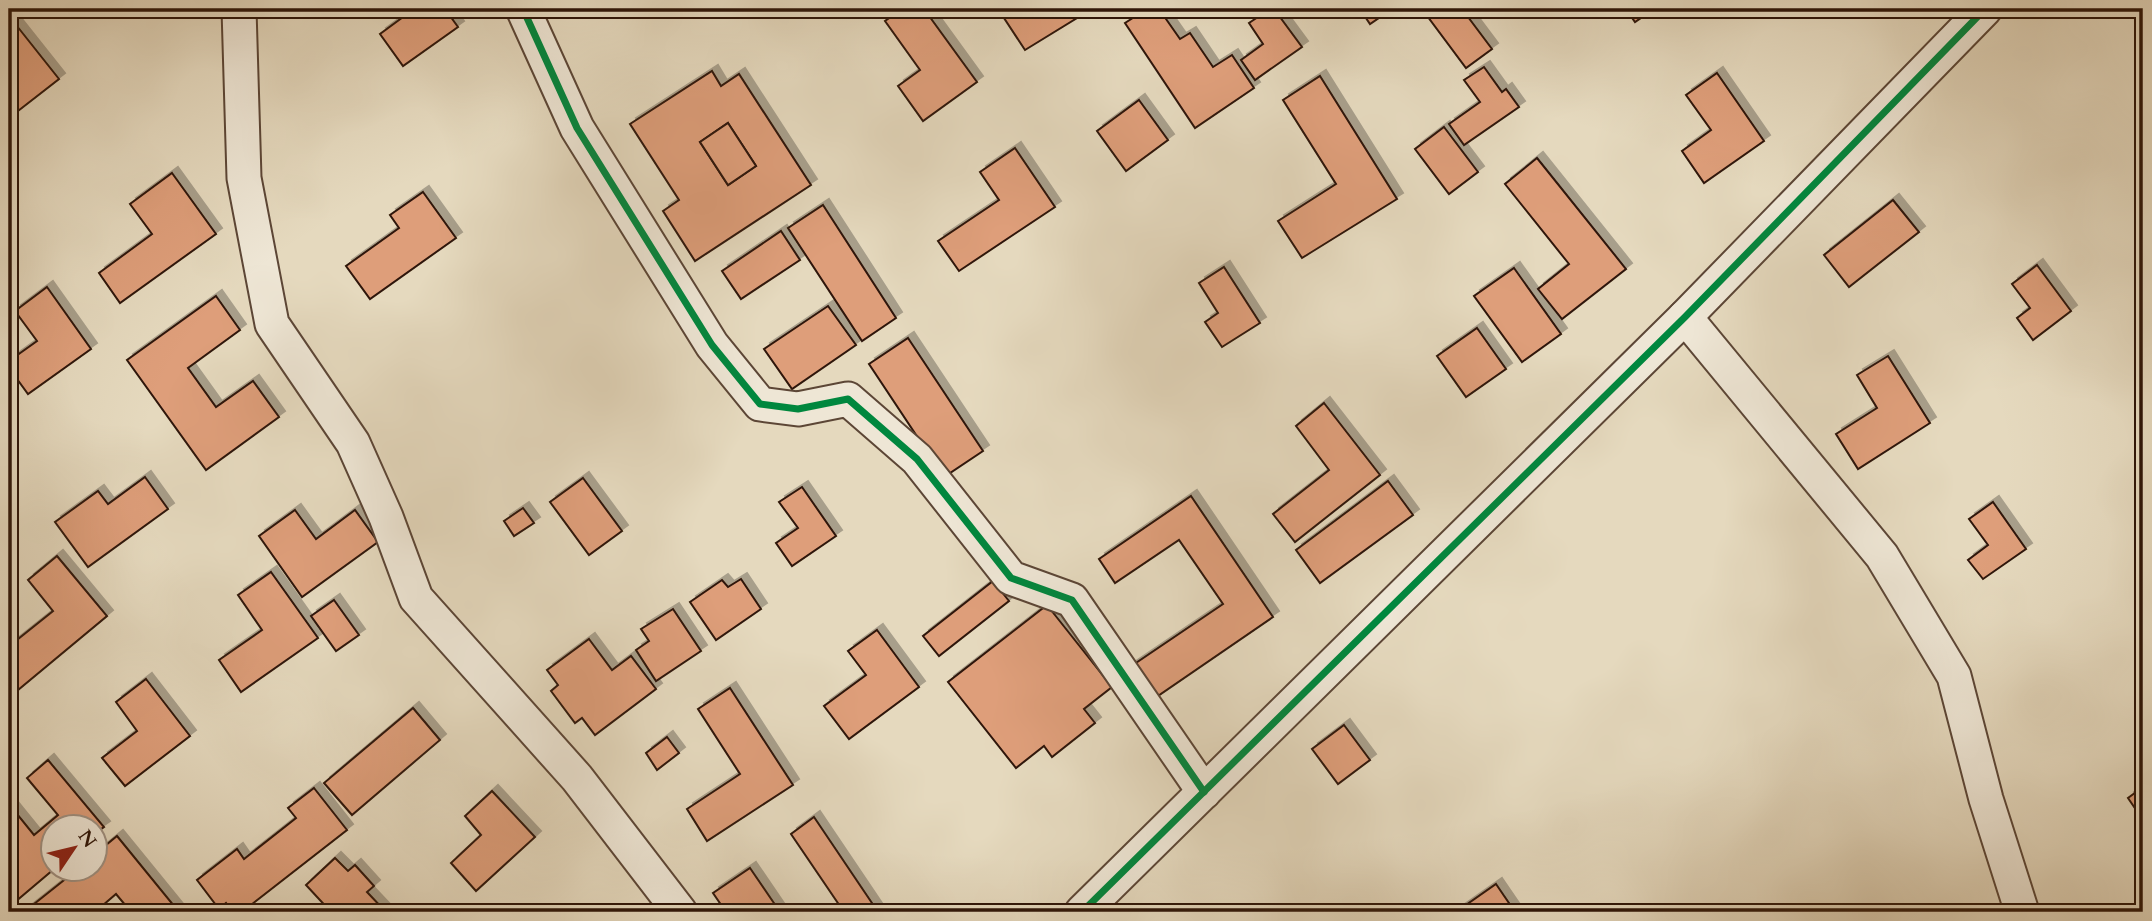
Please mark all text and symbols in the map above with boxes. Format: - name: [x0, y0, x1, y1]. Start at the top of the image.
- north arrow: [38, 813, 108, 883]
- text: N: [72, 825, 103, 853]

